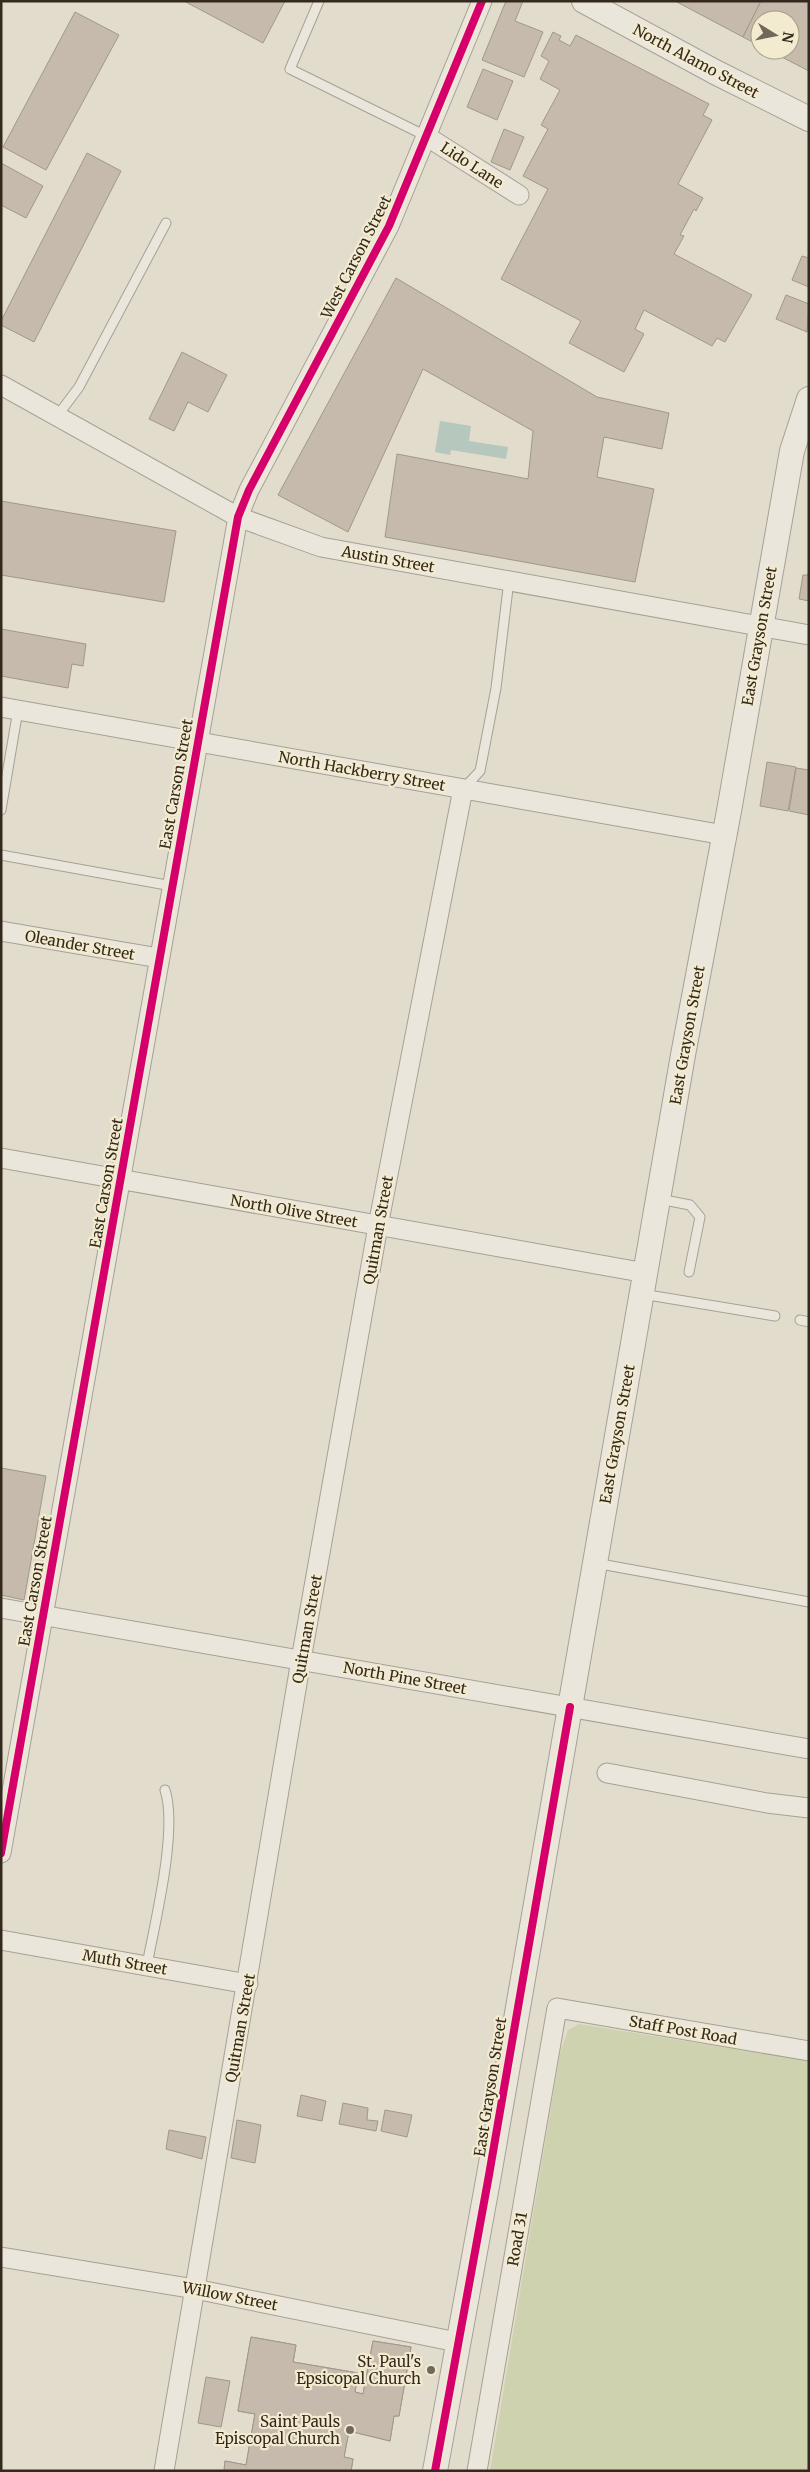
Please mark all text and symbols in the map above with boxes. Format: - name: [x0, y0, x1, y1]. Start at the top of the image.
- north arrow: [750, 10, 800, 60]
- street label: North Alamo Street: [630, 20, 762, 102]
- text: N: [778, 30, 798, 44]
- street label: Lido Lane: [437, 138, 507, 192]
- street label: West Carson Street: [316, 192, 395, 323]
- street label: Austin Street: [339, 541, 436, 577]
- street label: East Grayson Street: [737, 565, 781, 707]
- street label: East Carson Street: [155, 717, 197, 851]
- street label: North Hackberry Street: [277, 747, 447, 795]
- street label: Oleander Street: [24, 926, 137, 964]
- street label: East Grayson Street: [665, 964, 709, 1106]
- street label: East Carson Street: [85, 1116, 127, 1250]
- street label: Quitman Street: [359, 1174, 397, 1286]
- street label: North Olive Street: [229, 1190, 359, 1232]
- street label: East Grayson Street: [595, 1363, 639, 1505]
- street label: East Carson Street: [14, 1514, 56, 1648]
- street label: Quitman Street: [288, 1573, 326, 1685]
- street label: North Pine Street: [342, 1658, 468, 1698]
- street label: Muth Street: [81, 1945, 169, 1979]
- street label: Quitman Street: [221, 1972, 259, 2084]
- street label: Staff Post Road: [628, 2011, 738, 2049]
- street label: East Grayson Street: [470, 2016, 510, 2158]
- street label: Road 31: [503, 2210, 531, 2268]
- street label: Willow Street: [180, 2277, 279, 2315]
- place label: St. Paul's Epsicopal Church: [296, 2352, 421, 2388]
- marker: St. Paul's Epsicopal Church: [425, 2364, 437, 2376]
- place label: Saint Pauls Episcopal Church: [215, 2412, 340, 2448]
- marker: Saint Pauls Episcopal Church: [344, 2424, 356, 2436]

